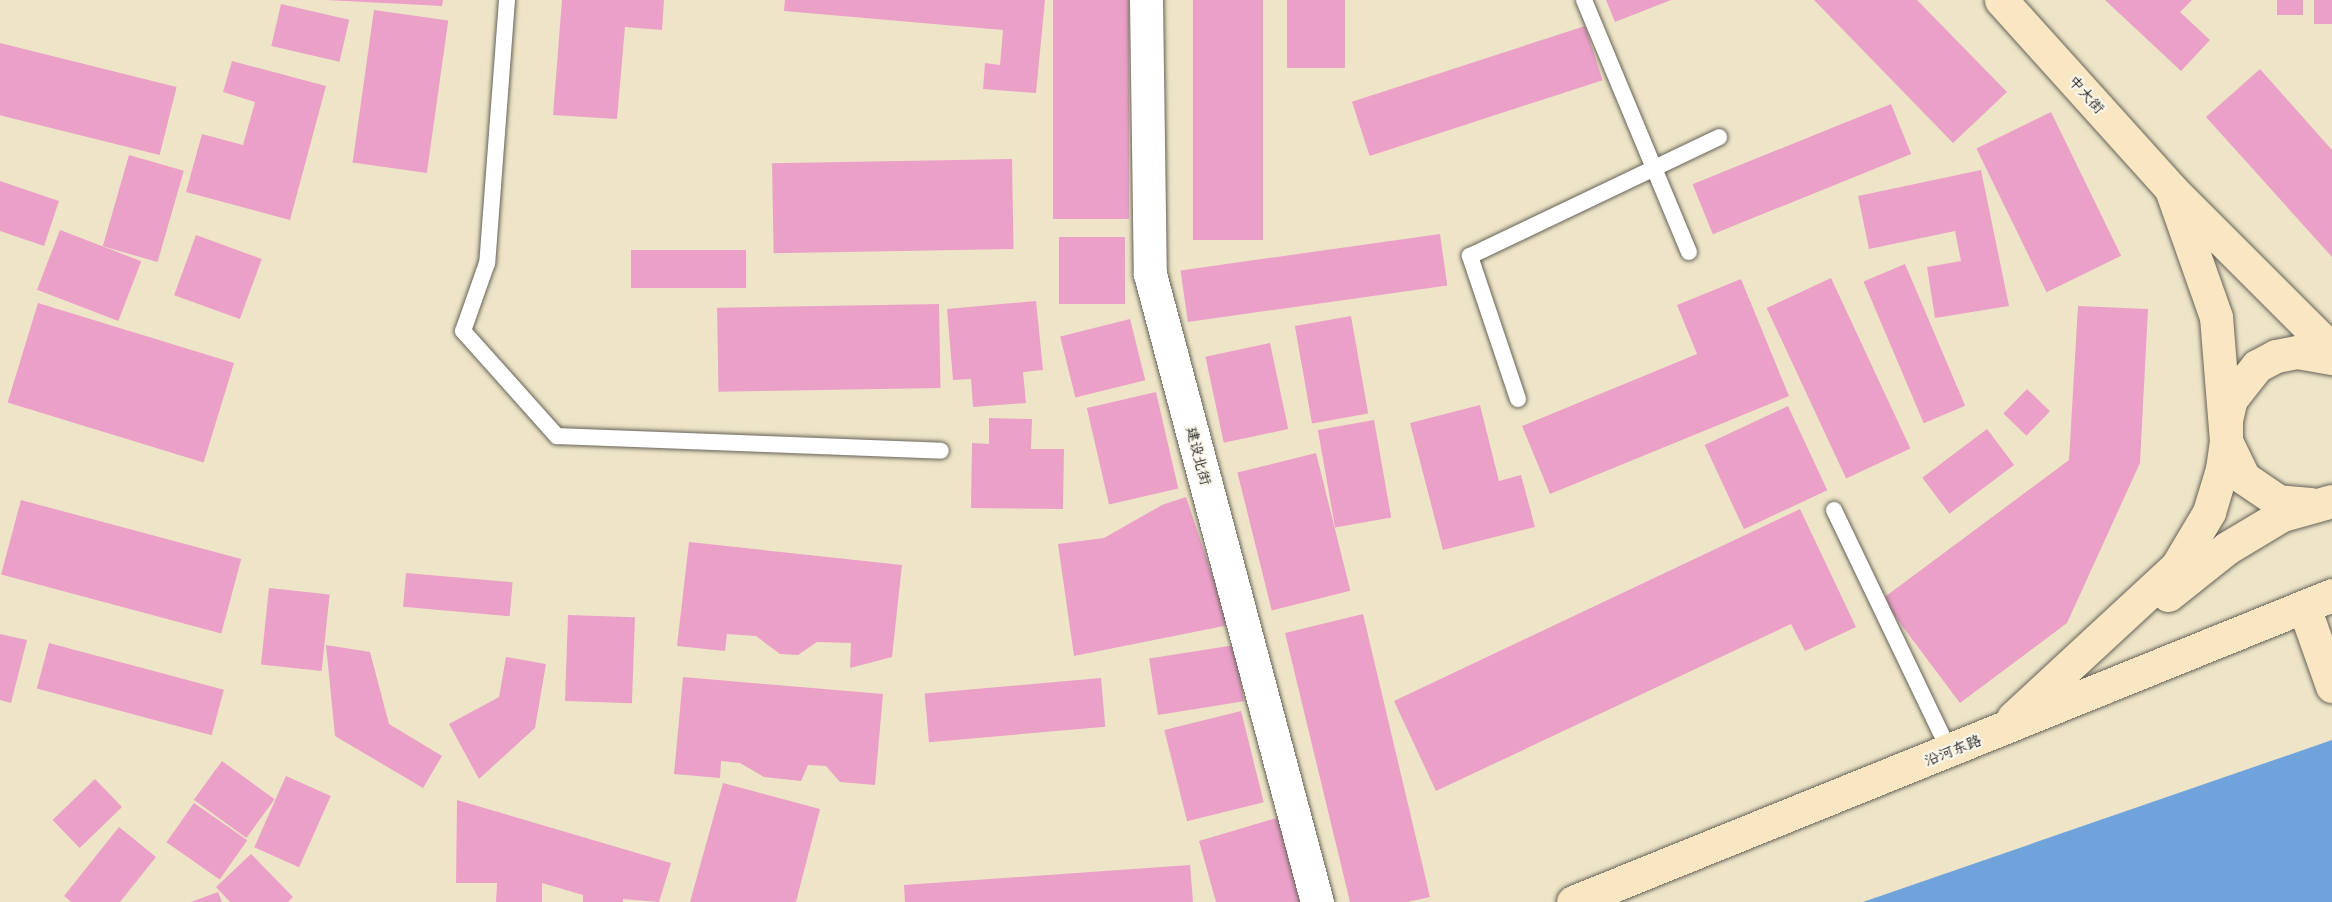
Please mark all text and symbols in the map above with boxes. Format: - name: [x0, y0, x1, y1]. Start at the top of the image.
- street label: 中大街: [2064, 72, 2108, 118]
- street label: 建设北街: [1182, 425, 1214, 487]
- street label: 沿河东路: [1922, 731, 1984, 771]

